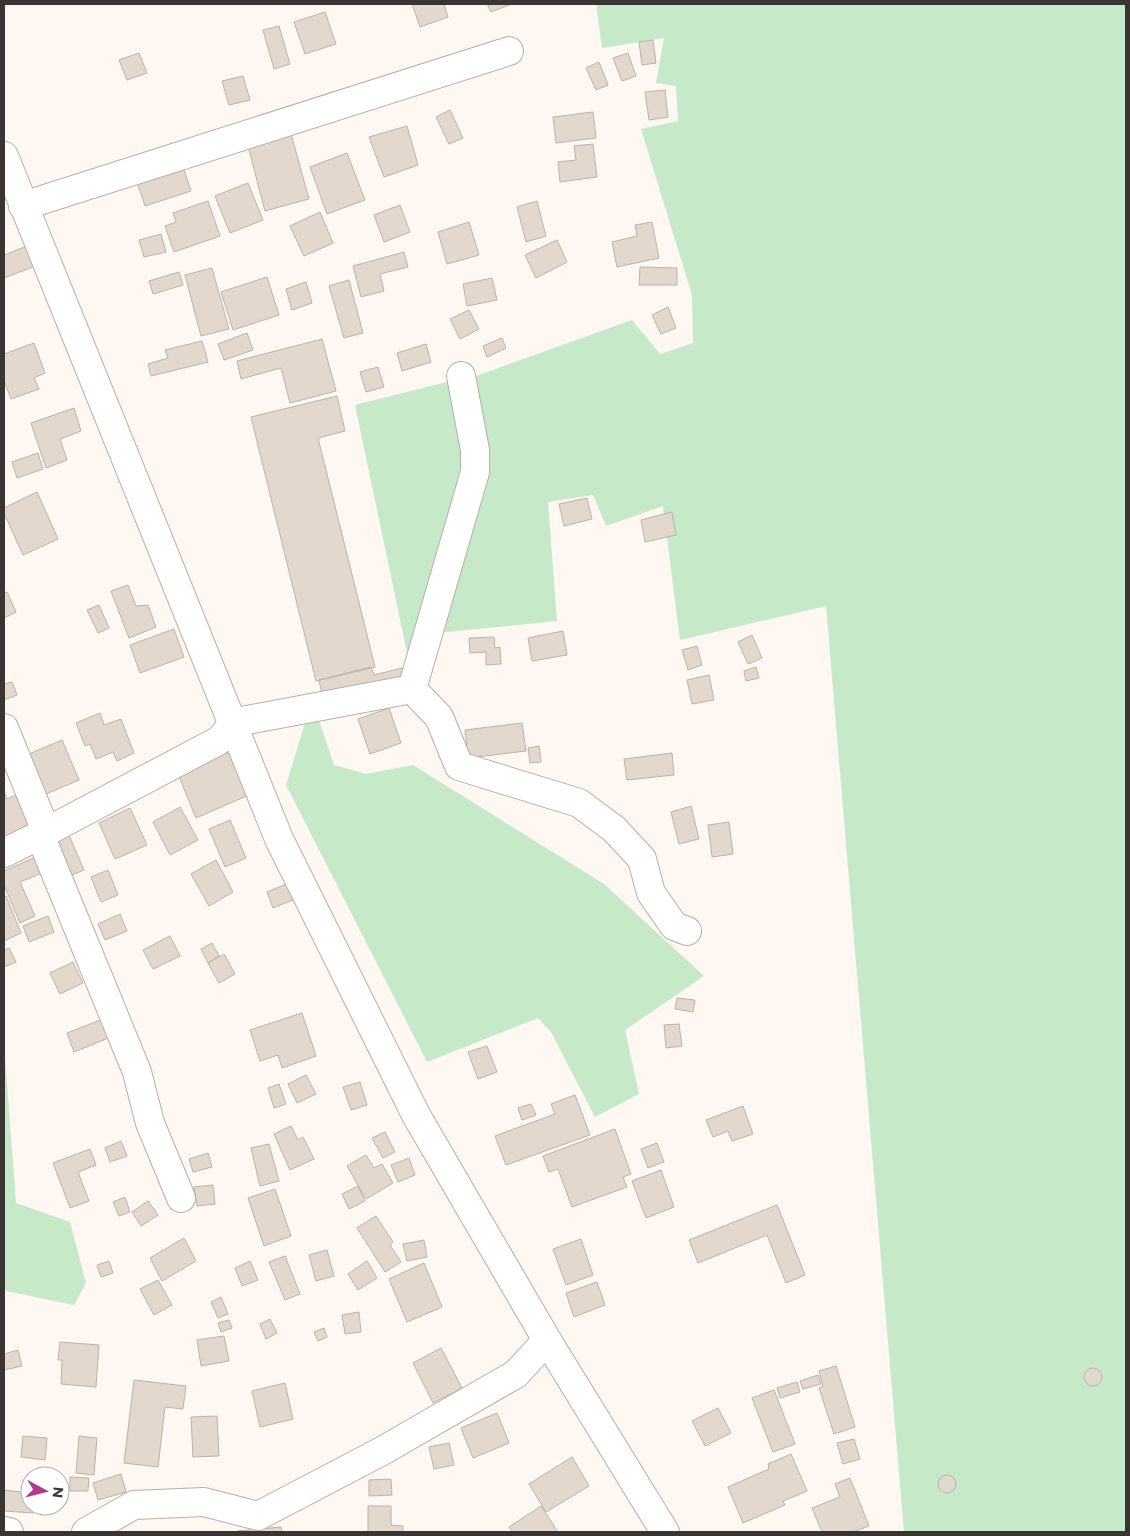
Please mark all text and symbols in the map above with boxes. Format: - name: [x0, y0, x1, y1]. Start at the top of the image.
- north arrow: [20, 1466, 70, 1516]
- text: N: [48, 1486, 68, 1499]

